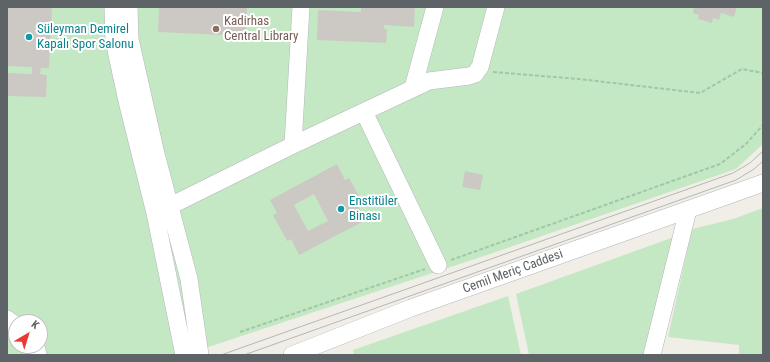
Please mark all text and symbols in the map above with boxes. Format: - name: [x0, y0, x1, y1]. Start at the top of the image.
- place label: Kadirhas Central Library: [224, 14, 299, 45]
- place label: Süleyman Demirel Kapalı Spor Salonu: [37, 22, 134, 53]
- marker: Kadirhas Central Library: [211, 24, 221, 34]
- marker: Süleyman Demirel Kapalı Spor Salonu: [24, 32, 34, 42]
- place label: Enstitüler Binası: [349, 194, 398, 225]
- marker: Enstitüler Binası: [336, 204, 346, 214]
- street label: Cemil Meriç Caddesi: [461, 247, 565, 297]
- north arrow: [8, 314, 48, 354]
- text: K: [29, 318, 41, 332]

